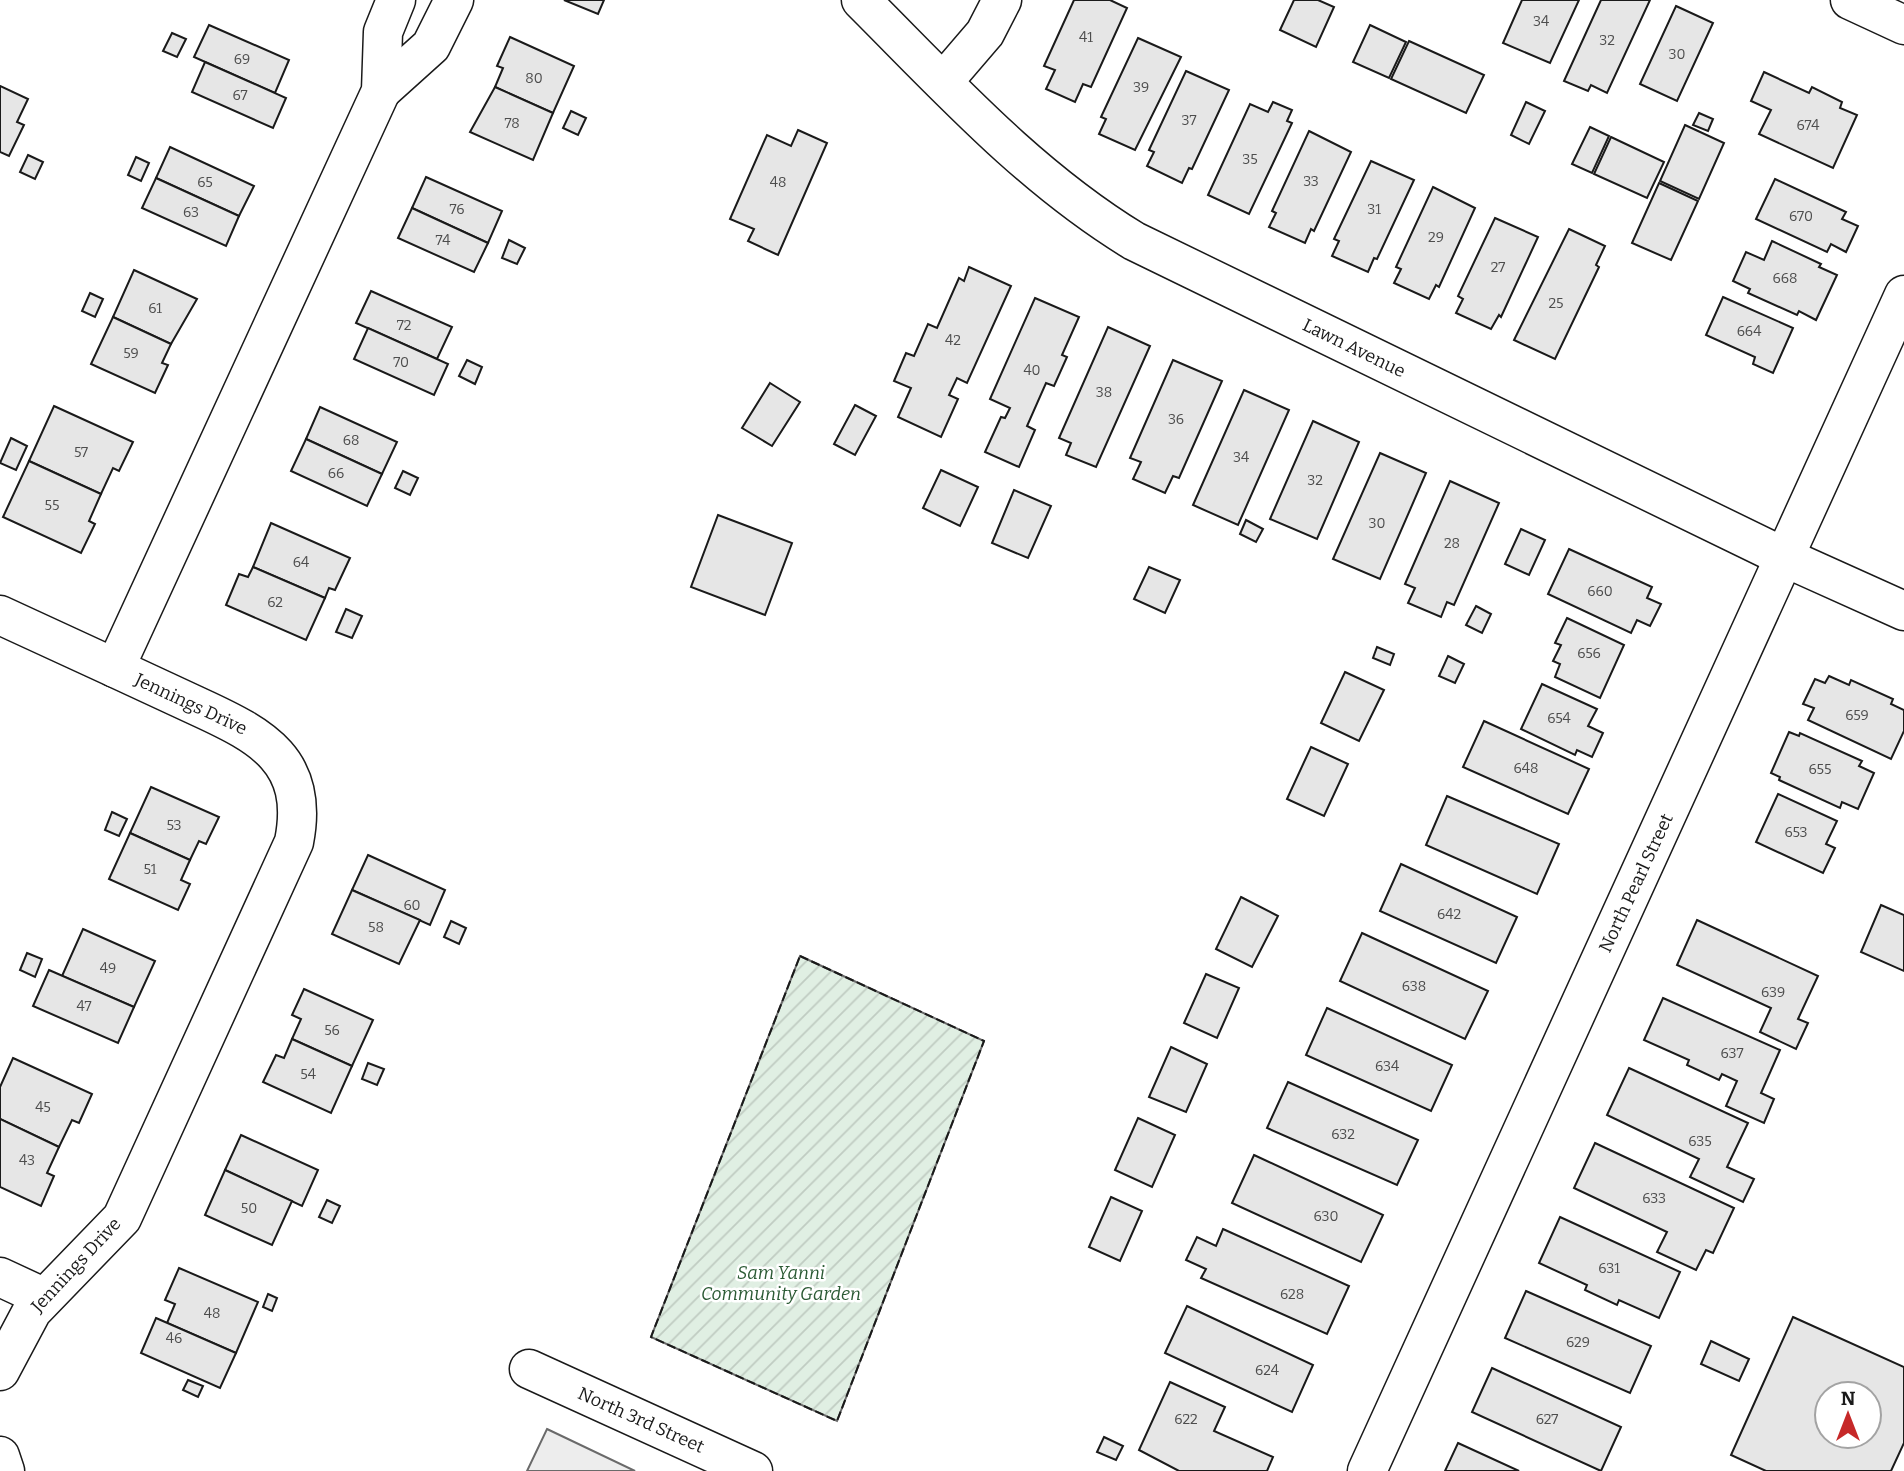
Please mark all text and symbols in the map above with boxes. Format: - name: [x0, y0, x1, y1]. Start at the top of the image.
- house number: 34: [1533, 13, 1549, 30]
- house number: 41: [1079, 29, 1093, 46]
- house number: 32: [1599, 32, 1615, 49]
- house number: 30: [1669, 46, 1685, 63]
- house number: 69: [234, 51, 250, 68]
- house number: 80: [525, 70, 543, 87]
- house number: 39: [1133, 79, 1149, 96]
- house number: 67: [232, 87, 248, 104]
- house number: 37: [1181, 112, 1197, 129]
- house number: 78: [504, 115, 520, 132]
- house number: 674: [1796, 117, 1820, 134]
- house number: 35: [1242, 151, 1258, 168]
- house number: 33: [1303, 173, 1319, 190]
- house number: 65: [197, 174, 213, 191]
- house number: 48: [770, 174, 786, 191]
- house number: 76: [449, 201, 465, 218]
- house number: 31: [1367, 201, 1381, 218]
- house number: 63: [183, 204, 199, 221]
- house number: 670: [1789, 208, 1813, 225]
- house number: 29: [1428, 229, 1444, 246]
- house number: 74: [435, 232, 451, 249]
- house number: 27: [1491, 259, 1505, 276]
- house number: 668: [1773, 270, 1797, 287]
- house number: 25: [1548, 295, 1564, 312]
- house number: 61: [148, 300, 162, 317]
- street label: Lawn Avenue: [1299, 314, 1409, 382]
- house number: 72: [397, 317, 411, 334]
- house number: 664: [1737, 323, 1761, 340]
- house number: 42: [945, 332, 961, 349]
- house number: 59: [123, 345, 139, 362]
- house number: 70: [393, 354, 409, 371]
- house number: 40: [1023, 362, 1041, 379]
- house number: 38: [1096, 384, 1112, 401]
- house number: 36: [1168, 411, 1184, 428]
- house number: 68: [343, 432, 359, 449]
- house number: 57: [74, 444, 88, 461]
- house number: 34: [1233, 449, 1249, 466]
- house number: 66: [328, 465, 344, 482]
- house number: 32: [1307, 472, 1323, 489]
- house number: 55: [45, 497, 59, 514]
- house number: 30: [1369, 515, 1385, 532]
- house number: 28: [1444, 535, 1460, 552]
- house number: 64: [293, 554, 309, 571]
- house number: 660: [1587, 583, 1613, 600]
- house number: 62: [267, 594, 283, 611]
- house number: 656: [1577, 645, 1601, 662]
- street label: Jennings Drive: [130, 668, 251, 740]
- house number: 659: [1845, 707, 1869, 724]
- house number: 654: [1547, 710, 1571, 727]
- house number: 648: [1514, 760, 1538, 777]
- house number: 655: [1809, 761, 1831, 778]
- street label: North Pearl Street: [1594, 810, 1678, 956]
- house number: 53: [166, 817, 182, 834]
- house number: 653: [1784, 824, 1808, 841]
- house number: 51: [144, 861, 157, 878]
- house number: 60: [403, 897, 421, 914]
- house number: 642: [1437, 906, 1461, 923]
- house number: 58: [368, 919, 384, 936]
- house number: 49: [100, 960, 116, 977]
- house number: 638: [1402, 978, 1426, 995]
- house number: 639: [1761, 984, 1785, 1001]
- house number: 47: [76, 998, 92, 1015]
- house number: 56: [324, 1022, 340, 1039]
- house number: 637: [1720, 1045, 1744, 1062]
- house number: 634: [1375, 1058, 1399, 1075]
- house number: 54: [300, 1066, 316, 1083]
- house number: 45: [35, 1099, 51, 1116]
- house number: 632: [1331, 1126, 1355, 1143]
- house number: 635: [1688, 1133, 1712, 1150]
- house number: 43: [19, 1152, 35, 1169]
- house number: 633: [1642, 1190, 1666, 1207]
- house number: 50: [241, 1200, 257, 1217]
- house number: 630: [1314, 1208, 1339, 1225]
- street label: Jennings Drive: [26, 1213, 125, 1318]
- house number: 631: [1598, 1260, 1620, 1277]
- park label: Sam Yanni Community Garden: [701, 1262, 861, 1305]
- house number: 628: [1280, 1286, 1304, 1303]
- house number: 48: [204, 1305, 220, 1322]
- house number: 46: [166, 1330, 182, 1347]
- house number: 629: [1566, 1334, 1590, 1351]
- house number: 624: [1255, 1362, 1279, 1379]
- north arrow: [1813, 1380, 1883, 1450]
- street label: North 3rd Street: [574, 1382, 708, 1458]
- text: N: [1841, 1387, 1856, 1410]
- house number: 622: [1174, 1411, 1198, 1428]
- house number: 627: [1536, 1411, 1558, 1428]

